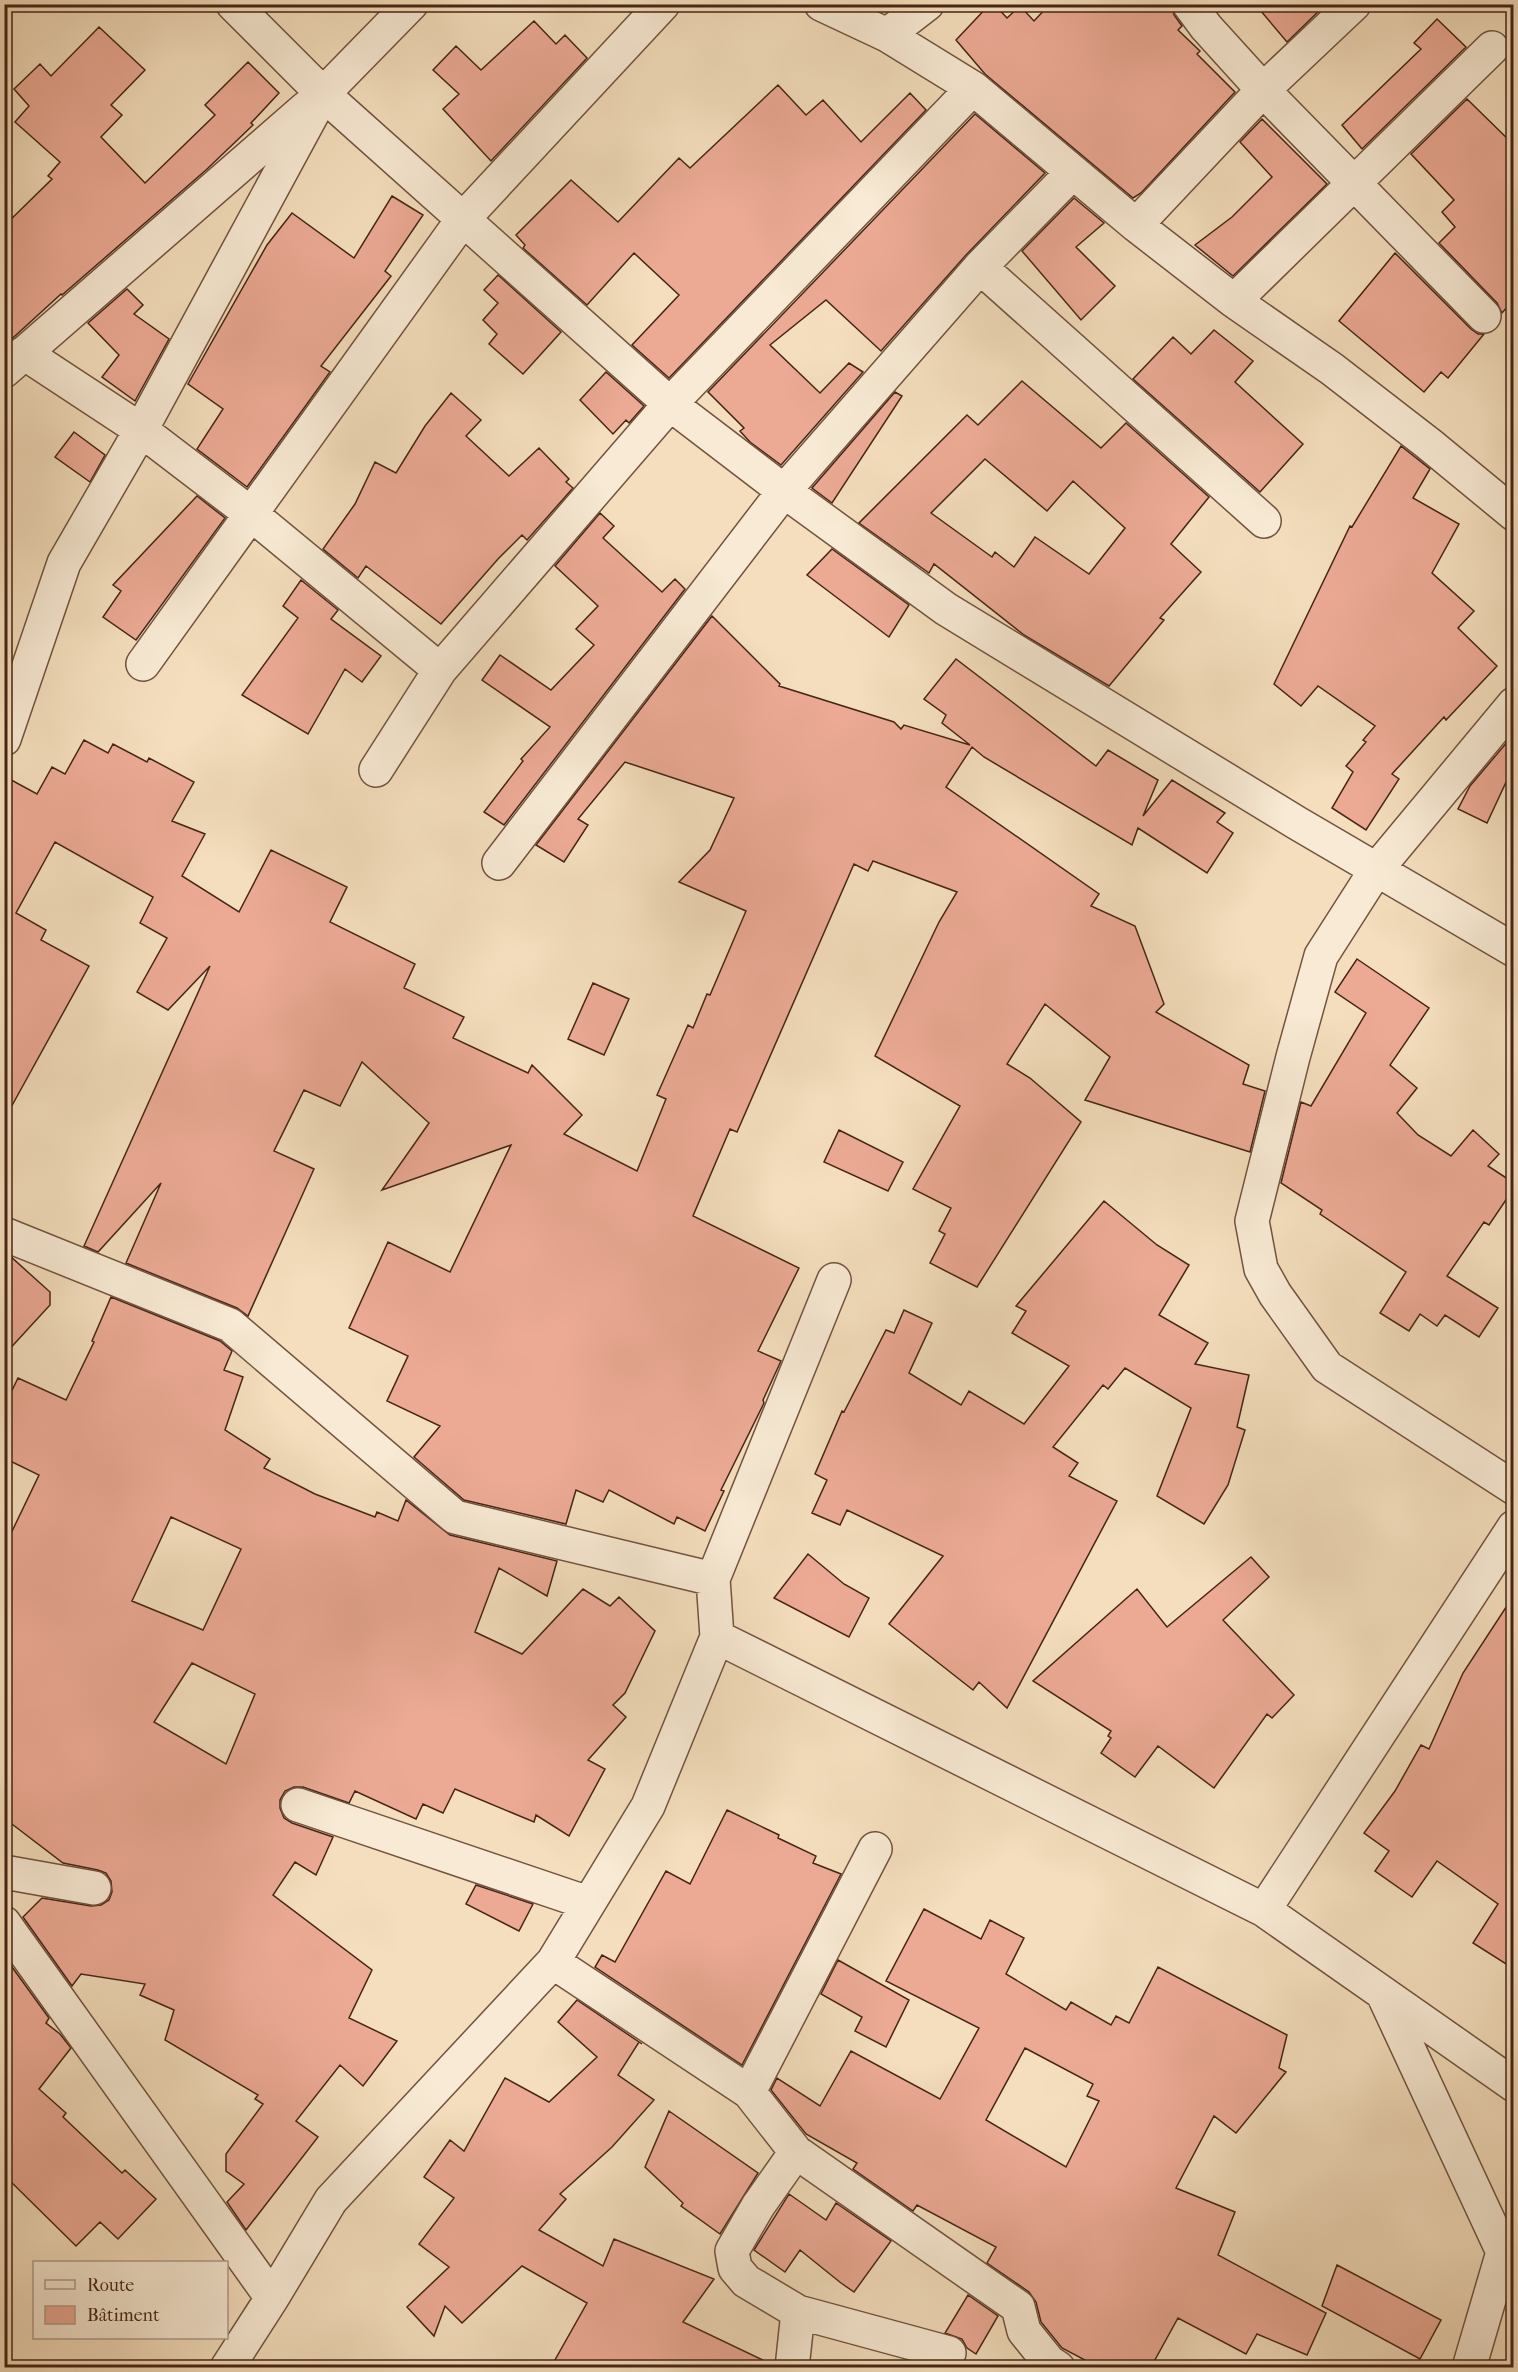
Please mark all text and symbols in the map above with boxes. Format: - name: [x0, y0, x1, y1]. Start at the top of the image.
- legend: [33, 2261, 228, 2339]
- text: Route: [87, 2275, 134, 2296]
- text: Bâtiment: [87, 2305, 160, 2326]

